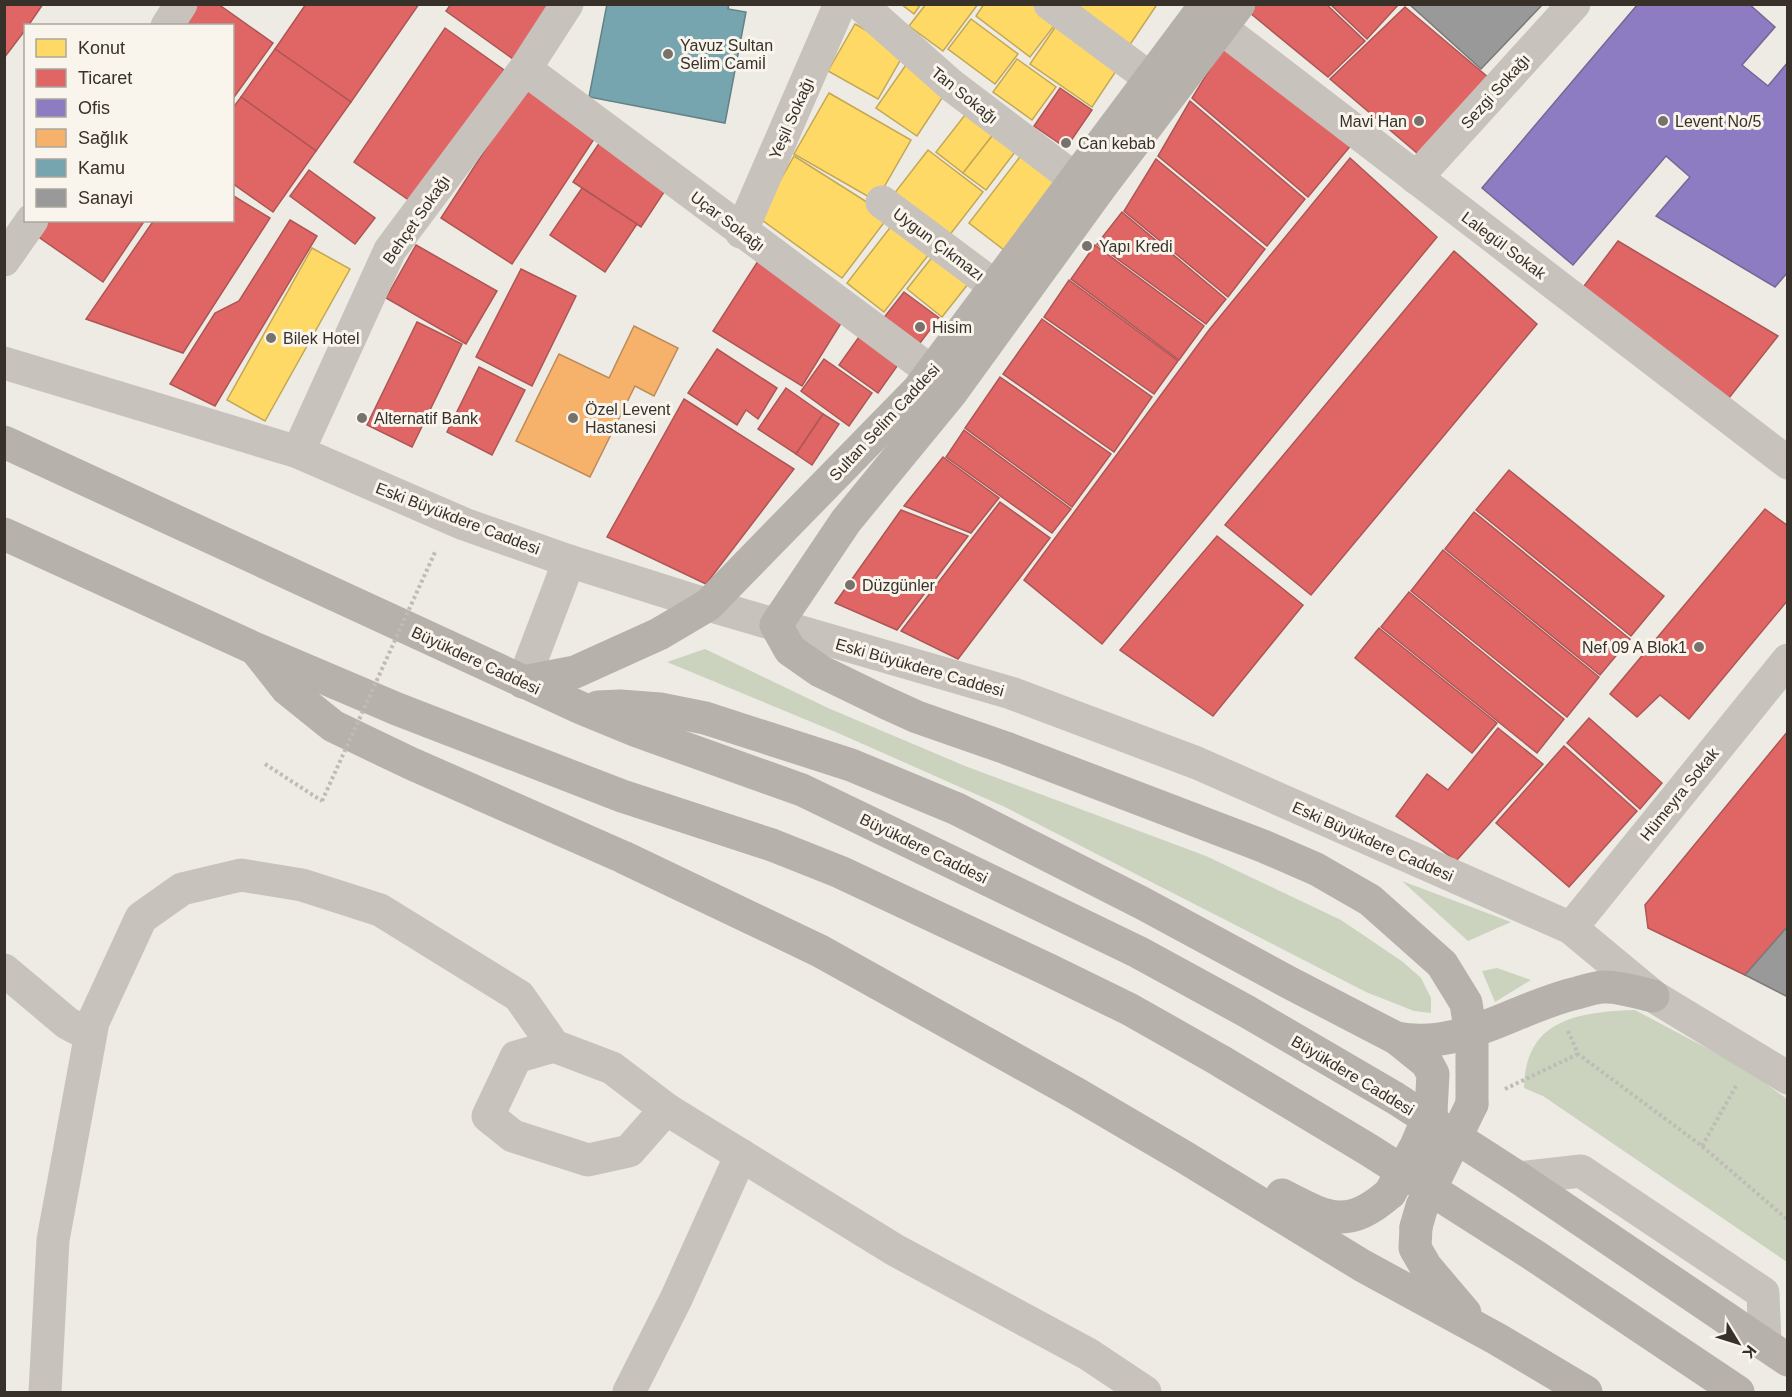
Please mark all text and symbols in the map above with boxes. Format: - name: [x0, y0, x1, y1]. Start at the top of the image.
- legend: [24, 24, 234, 222]
- place label: Yavuz Sultan Selim Camiİ: [680, 37, 773, 72]
- text: Konut: [78, 38, 125, 58]
- marker: Yavuz Sultan Selim Camiİ: [661, 47, 675, 61]
- street label: Sezgi Sokağı: [1458, 51, 1533, 132]
- street label: Tan Sokağı: [928, 64, 1001, 127]
- text: Ticaret: [78, 68, 132, 88]
- street label: Yeşil Sokağı: [766, 75, 817, 162]
- text: Ofis: [78, 98, 110, 118]
- place label: Mavi Han: [1339, 113, 1407, 130]
- place label: Levent No/5: [1675, 113, 1761, 130]
- marker: Mavi Han: [1412, 114, 1426, 128]
- marker: Levent No/5: [1656, 114, 1670, 128]
- text: Sağlık: [78, 128, 129, 148]
- place label: Can kebab: [1078, 135, 1155, 152]
- marker: Can kebab: [1059, 136, 1073, 150]
- text: Kamu: [78, 158, 125, 178]
- street label: Behçet Sokağı: [380, 172, 453, 267]
- text: Sanayi: [78, 188, 133, 208]
- street label: Uçar Sokağı: [687, 188, 768, 255]
- street label: Uygun Çıkmazı: [890, 205, 987, 284]
- street label: Lalegül Sokak: [1458, 208, 1550, 283]
- place label: Yapı Kredi: [1099, 238, 1173, 255]
- marker: Yapı Kredi: [1080, 239, 1094, 253]
- place label: Hisim: [932, 319, 972, 336]
- marker: Hisim: [913, 320, 927, 334]
- place label: Bilek Hotel: [283, 330, 359, 347]
- marker: Bilek Hotel: [264, 331, 278, 345]
- street label: Sultan Selim Caddesi: [826, 361, 943, 484]
- place label: Özel Levent Hastanesi: [585, 401, 671, 436]
- place label: Alternatif Bank: [374, 410, 479, 427]
- marker: Alternatif Bank: [355, 411, 369, 425]
- marker: Özel Levent Hastanesi: [566, 411, 580, 425]
- street label: Eski Büyükdere Caddesi: [373, 479, 542, 558]
- place label: Düzgünler: [862, 577, 936, 594]
- marker: Düzgünler: [843, 578, 857, 592]
- street label: Büyükdere Caddesi: [409, 623, 543, 698]
- street label: Eski Büyükdere Caddesi: [834, 635, 1006, 700]
- place label: Nef 09 A Blok1: [1582, 639, 1687, 656]
- marker: Nef 09 A Blok1: [1692, 640, 1706, 654]
- street label: Hümeyra Sokak: [1637, 744, 1722, 844]
- street label: Eski Büyükdere Caddesi: [1290, 798, 1456, 885]
- street label: Büyükdere Caddesi: [857, 810, 990, 887]
- street label: Büyükdere Caddesi: [1289, 1032, 1417, 1119]
- north arrow: [1708, 1313, 1768, 1373]
- text: K: [1739, 1342, 1760, 1362]

